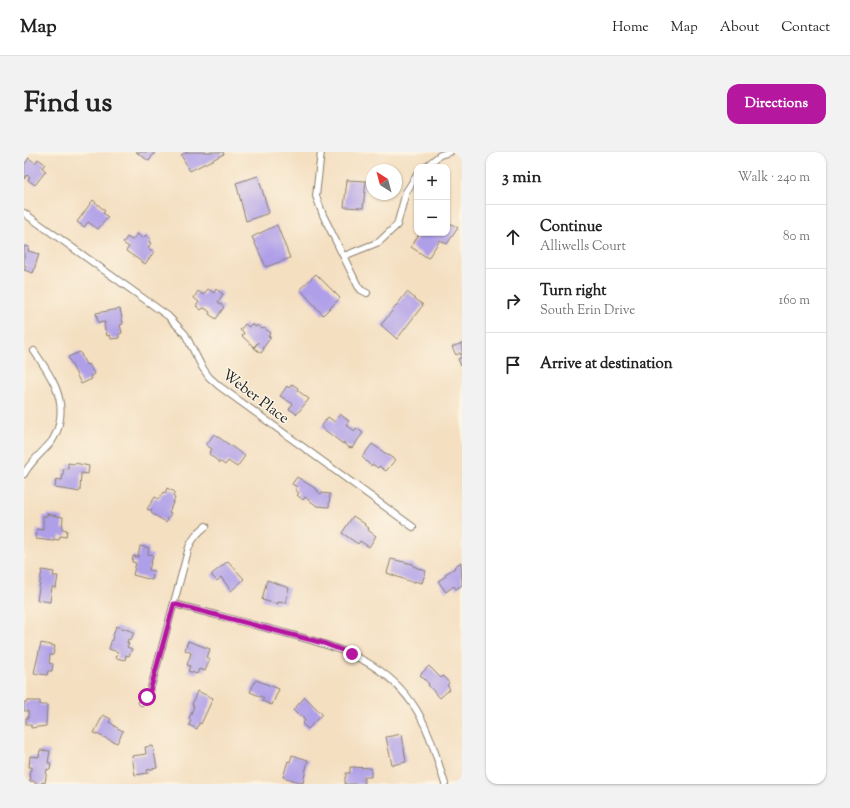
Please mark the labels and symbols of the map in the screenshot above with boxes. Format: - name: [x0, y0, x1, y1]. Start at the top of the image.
- north arrow: [366, 164, 402, 200]
- street label: Weber Place: [217, 365, 293, 429]
- route end: [343, 645, 361, 663]
- route start: [138, 688, 156, 706]

